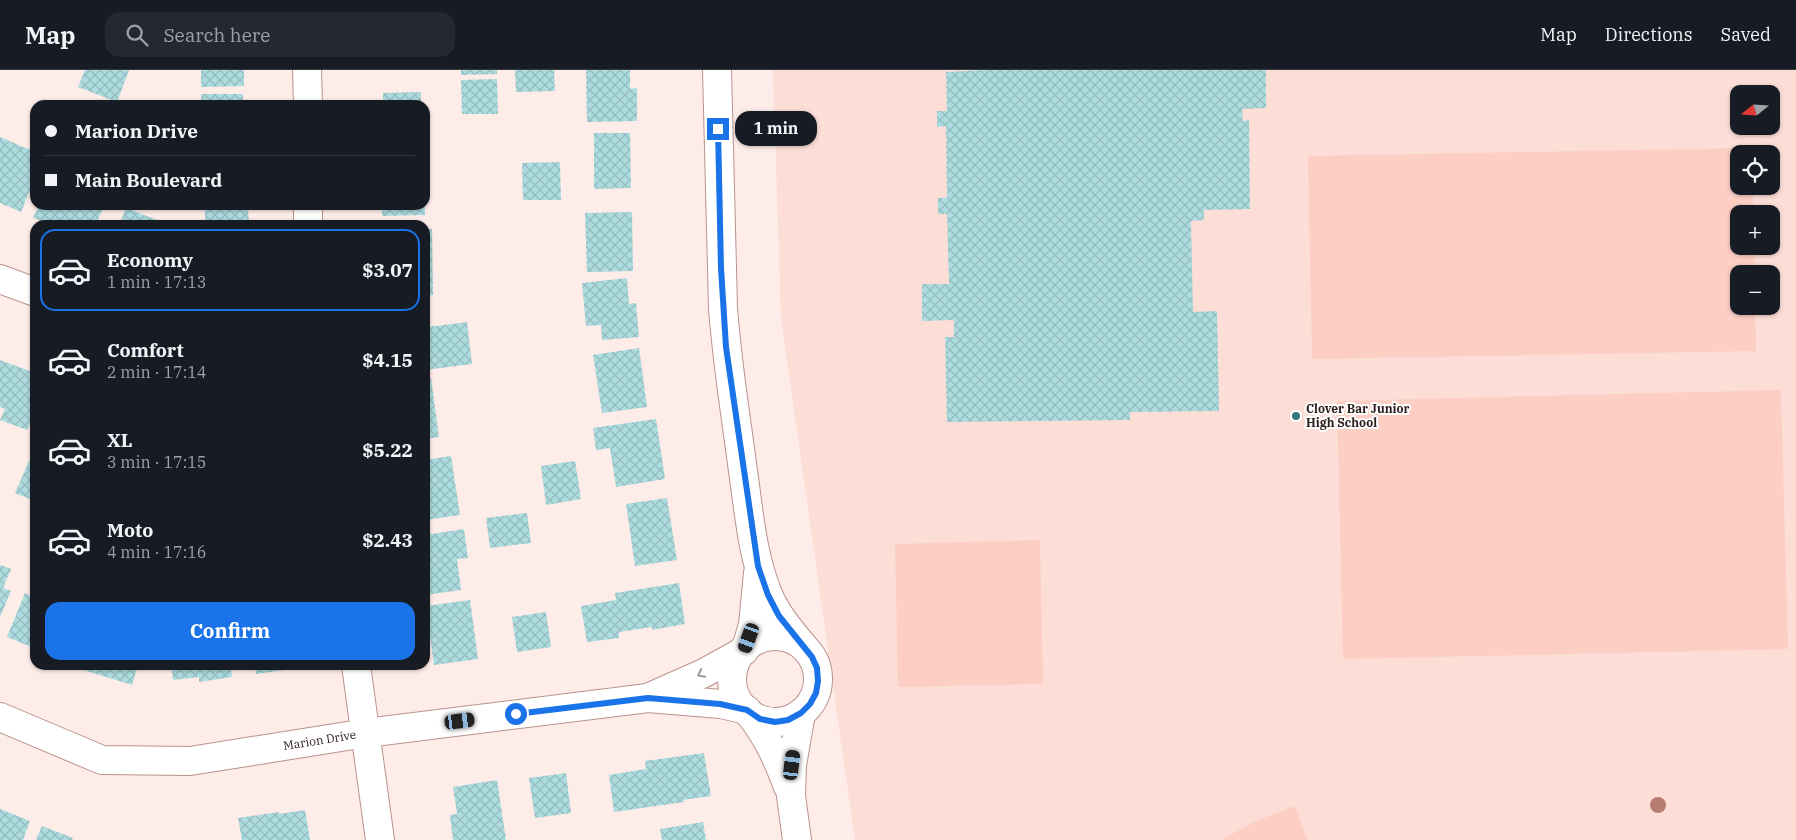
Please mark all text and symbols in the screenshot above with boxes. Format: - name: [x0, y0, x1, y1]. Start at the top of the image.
- search box: [105, 12, 455, 57]
- text: Map: [25, 19, 75, 51]
- icon: search: [123, 21, 151, 49]
- text: Search here: [163, 23, 270, 47]
- text: Map: [1540, 23, 1577, 46]
- text: Directions: [1605, 23, 1693, 46]
- text: Saved: [1721, 23, 1771, 46]
- north arrow: [1730, 85, 1780, 135]
- map controls: [1730, 85, 1780, 315]
- callout: 1 min: [736, 112, 818, 146]
- route end: [707, 118, 729, 140]
- text: 1 min: [754, 118, 798, 138]
- text: Marion Drive: [75, 119, 198, 143]
- button: locate: [1730, 145, 1780, 195]
- text: Main Boulevard: [75, 168, 222, 192]
- button: +: [1730, 205, 1780, 255]
- icon: car: [47, 248, 92, 293]
- text: Economy: [107, 248, 193, 272]
- text: $3.07: [362, 258, 413, 282]
- button: −: [1730, 265, 1780, 315]
- text: 1 min · 17:13: [107, 272, 206, 292]
- icon: car: [47, 338, 92, 383]
- text: Comfort: [107, 338, 184, 362]
- text: $4.15: [362, 348, 413, 372]
- text: 2 min · 17:14: [107, 362, 206, 382]
- place label: Clover Bar Junior High School: [1306, 401, 1410, 430]
- marker: Clover Bar Junior High School: [1290, 410, 1302, 422]
- icon: car: [47, 428, 92, 473]
- text: XL: [107, 428, 133, 452]
- text: $5.22: [362, 438, 413, 462]
- text: 3 min · 17:15: [107, 452, 206, 472]
- icon: car: [47, 518, 92, 563]
- text: Moto: [107, 518, 153, 542]
- text: $2.43: [362, 528, 413, 552]
- text: 4 min · 17:16: [107, 542, 206, 562]
- button: Confirm: [45, 602, 415, 660]
- car: [736, 621, 761, 655]
- one-way arrow: [697, 668, 706, 678]
- route start: [505, 703, 527, 725]
- car: [444, 712, 475, 730]
- street label: Marion Drive: [282, 727, 357, 753]
- car: [782, 749, 801, 781]

